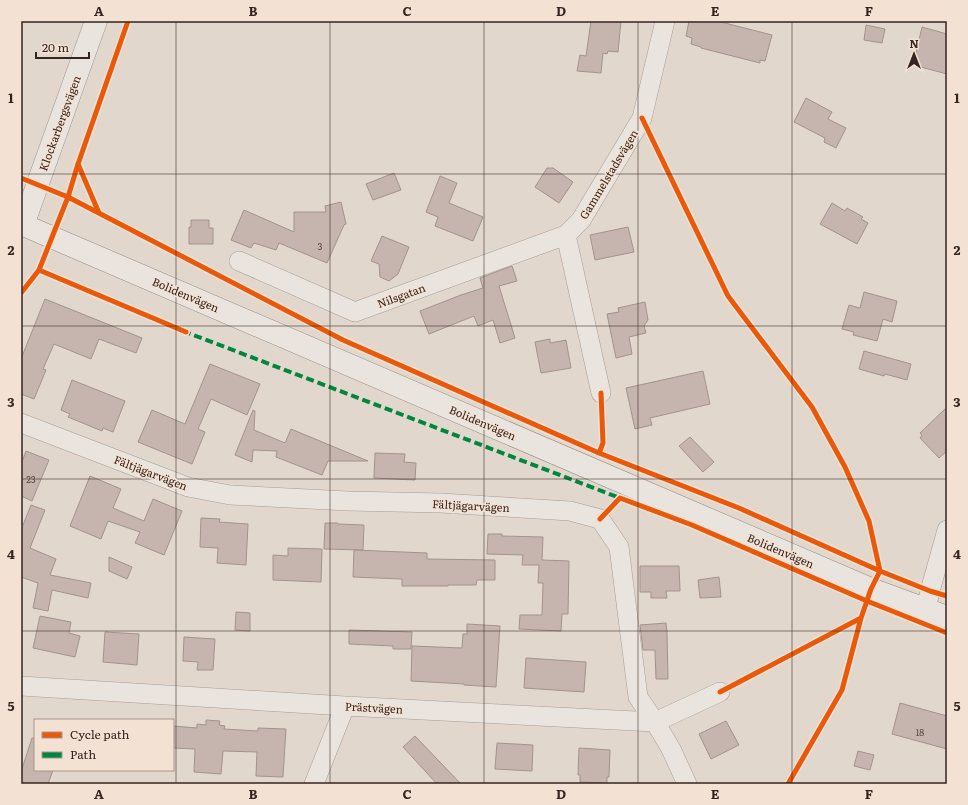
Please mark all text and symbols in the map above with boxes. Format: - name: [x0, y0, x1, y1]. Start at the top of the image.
- text: A: [94, 1, 104, 20]
- text: B: [249, 1, 258, 20]
- text: C: [402, 1, 412, 20]
- text: D: [556, 1, 566, 20]
- text: E: [711, 1, 720, 20]
- text: F: [865, 1, 873, 20]
- scale bar: [36, 34, 89, 60]
- north arrow: [894, 34, 934, 74]
- text: N: [909, 35, 919, 51]
- text: 20 m: [42, 38, 69, 56]
- street label: Klockarbergsvägen: [34, 73, 84, 173]
- text: 1: [8, 88, 14, 107]
- text: 1: [954, 88, 960, 107]
- street label: Gammelstadsvägen: [575, 126, 641, 222]
- house number: 3: [318, 239, 323, 253]
- text: 2: [8, 240, 15, 259]
- text: 2: [954, 240, 961, 259]
- street label: Bolidenvägen: [150, 273, 222, 315]
- street label: Nilsgatan: [375, 279, 427, 311]
- text: 3: [7, 392, 15, 411]
- text: 3: [953, 392, 961, 411]
- street label: Bolidenvägen: [447, 401, 519, 443]
- street label: Fältjägarvägen: [112, 451, 190, 493]
- house number: 23: [26, 472, 36, 486]
- street label: Fältjägarvägen: [432, 495, 510, 515]
- street label: Bolidenvägen: [745, 529, 817, 571]
- text: 4: [7, 544, 15, 563]
- text: 4: [953, 544, 961, 563]
- text: 5: [7, 696, 15, 715]
- text: 5: [953, 696, 961, 715]
- street label: Prästvägen: [345, 697, 403, 717]
- legend: [34, 719, 174, 771]
- text: Cycle path: [70, 725, 130, 743]
- house number: 18: [916, 725, 924, 739]
- text: Path: [70, 745, 96, 763]
- text: A: [94, 784, 104, 803]
- text: B: [249, 784, 258, 803]
- text: C: [402, 784, 412, 803]
- text: D: [556, 784, 566, 803]
- text: E: [711, 784, 720, 803]
- text: F: [865, 784, 873, 803]

